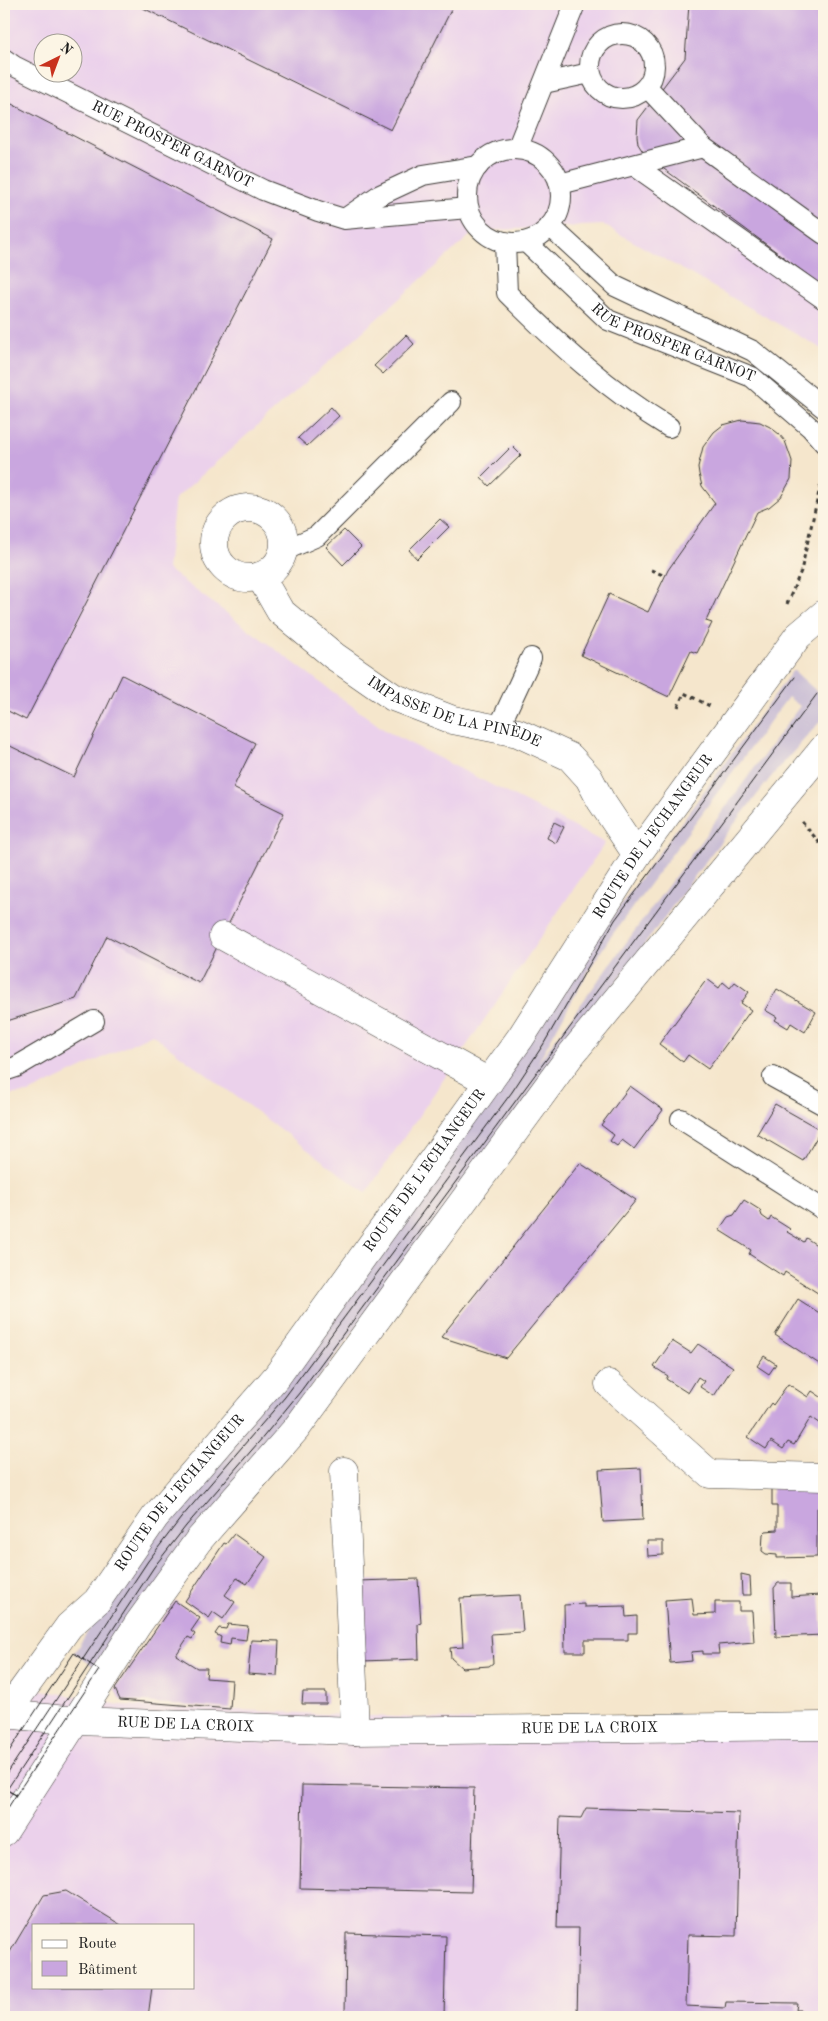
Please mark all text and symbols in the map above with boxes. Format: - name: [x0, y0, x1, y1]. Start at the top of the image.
- north arrow: [32, 32, 82, 82]
- text: N: [57, 40, 75, 58]
- street label: RUE PROSPER GARNOT: [89, 98, 255, 191]
- street label: RUE PROSPER GARNOT: [588, 301, 758, 385]
- street label: IMPASSE DE LA PINÈDE: [364, 674, 543, 750]
- street label: ROUTE DE L'ECHANGEUR: [591, 751, 716, 921]
- street label: ROUTE DE L'ECHANGEUR: [361, 1086, 488, 1255]
- street label: ROUTE DE L'ECHANGEUR: [112, 1412, 248, 1574]
- street label: RUE DE LA CROIX: [117, 1715, 254, 1735]
- street label: RUE DE LA CROIX: [521, 1720, 658, 1737]
- legend: [32, 1924, 195, 1988]
- text: Route: [78, 1937, 116, 1952]
- text: Bâtiment: [78, 1963, 137, 1978]

